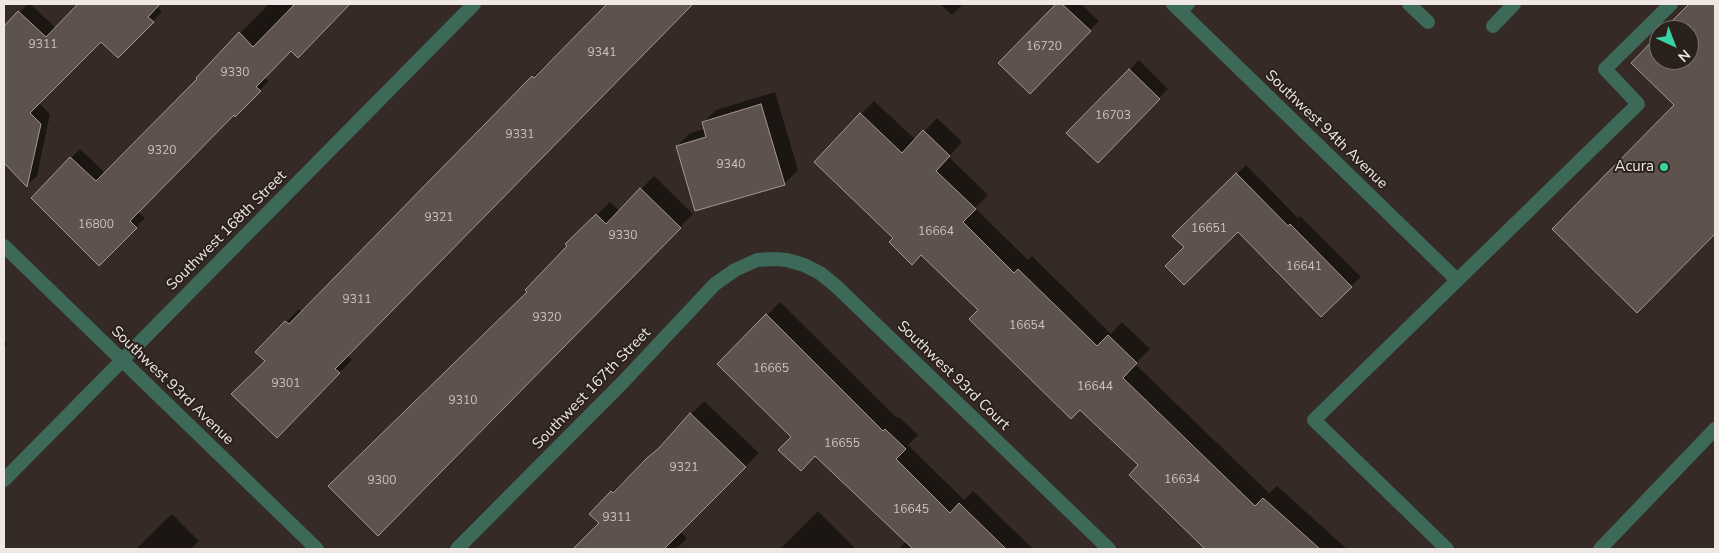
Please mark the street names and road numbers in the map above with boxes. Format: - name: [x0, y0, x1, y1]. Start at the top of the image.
- street label: Southwest 94th Avenue: [1261, 67, 1391, 193]
- street label: Southwest 168th Street: [163, 167, 291, 295]
- street label: Southwest 93rd Court: [893, 318, 1013, 434]
- street label: Southwest 93rd Avenue: [107, 323, 237, 449]
- street label: Southwest 167th Street: [529, 324, 655, 454]

